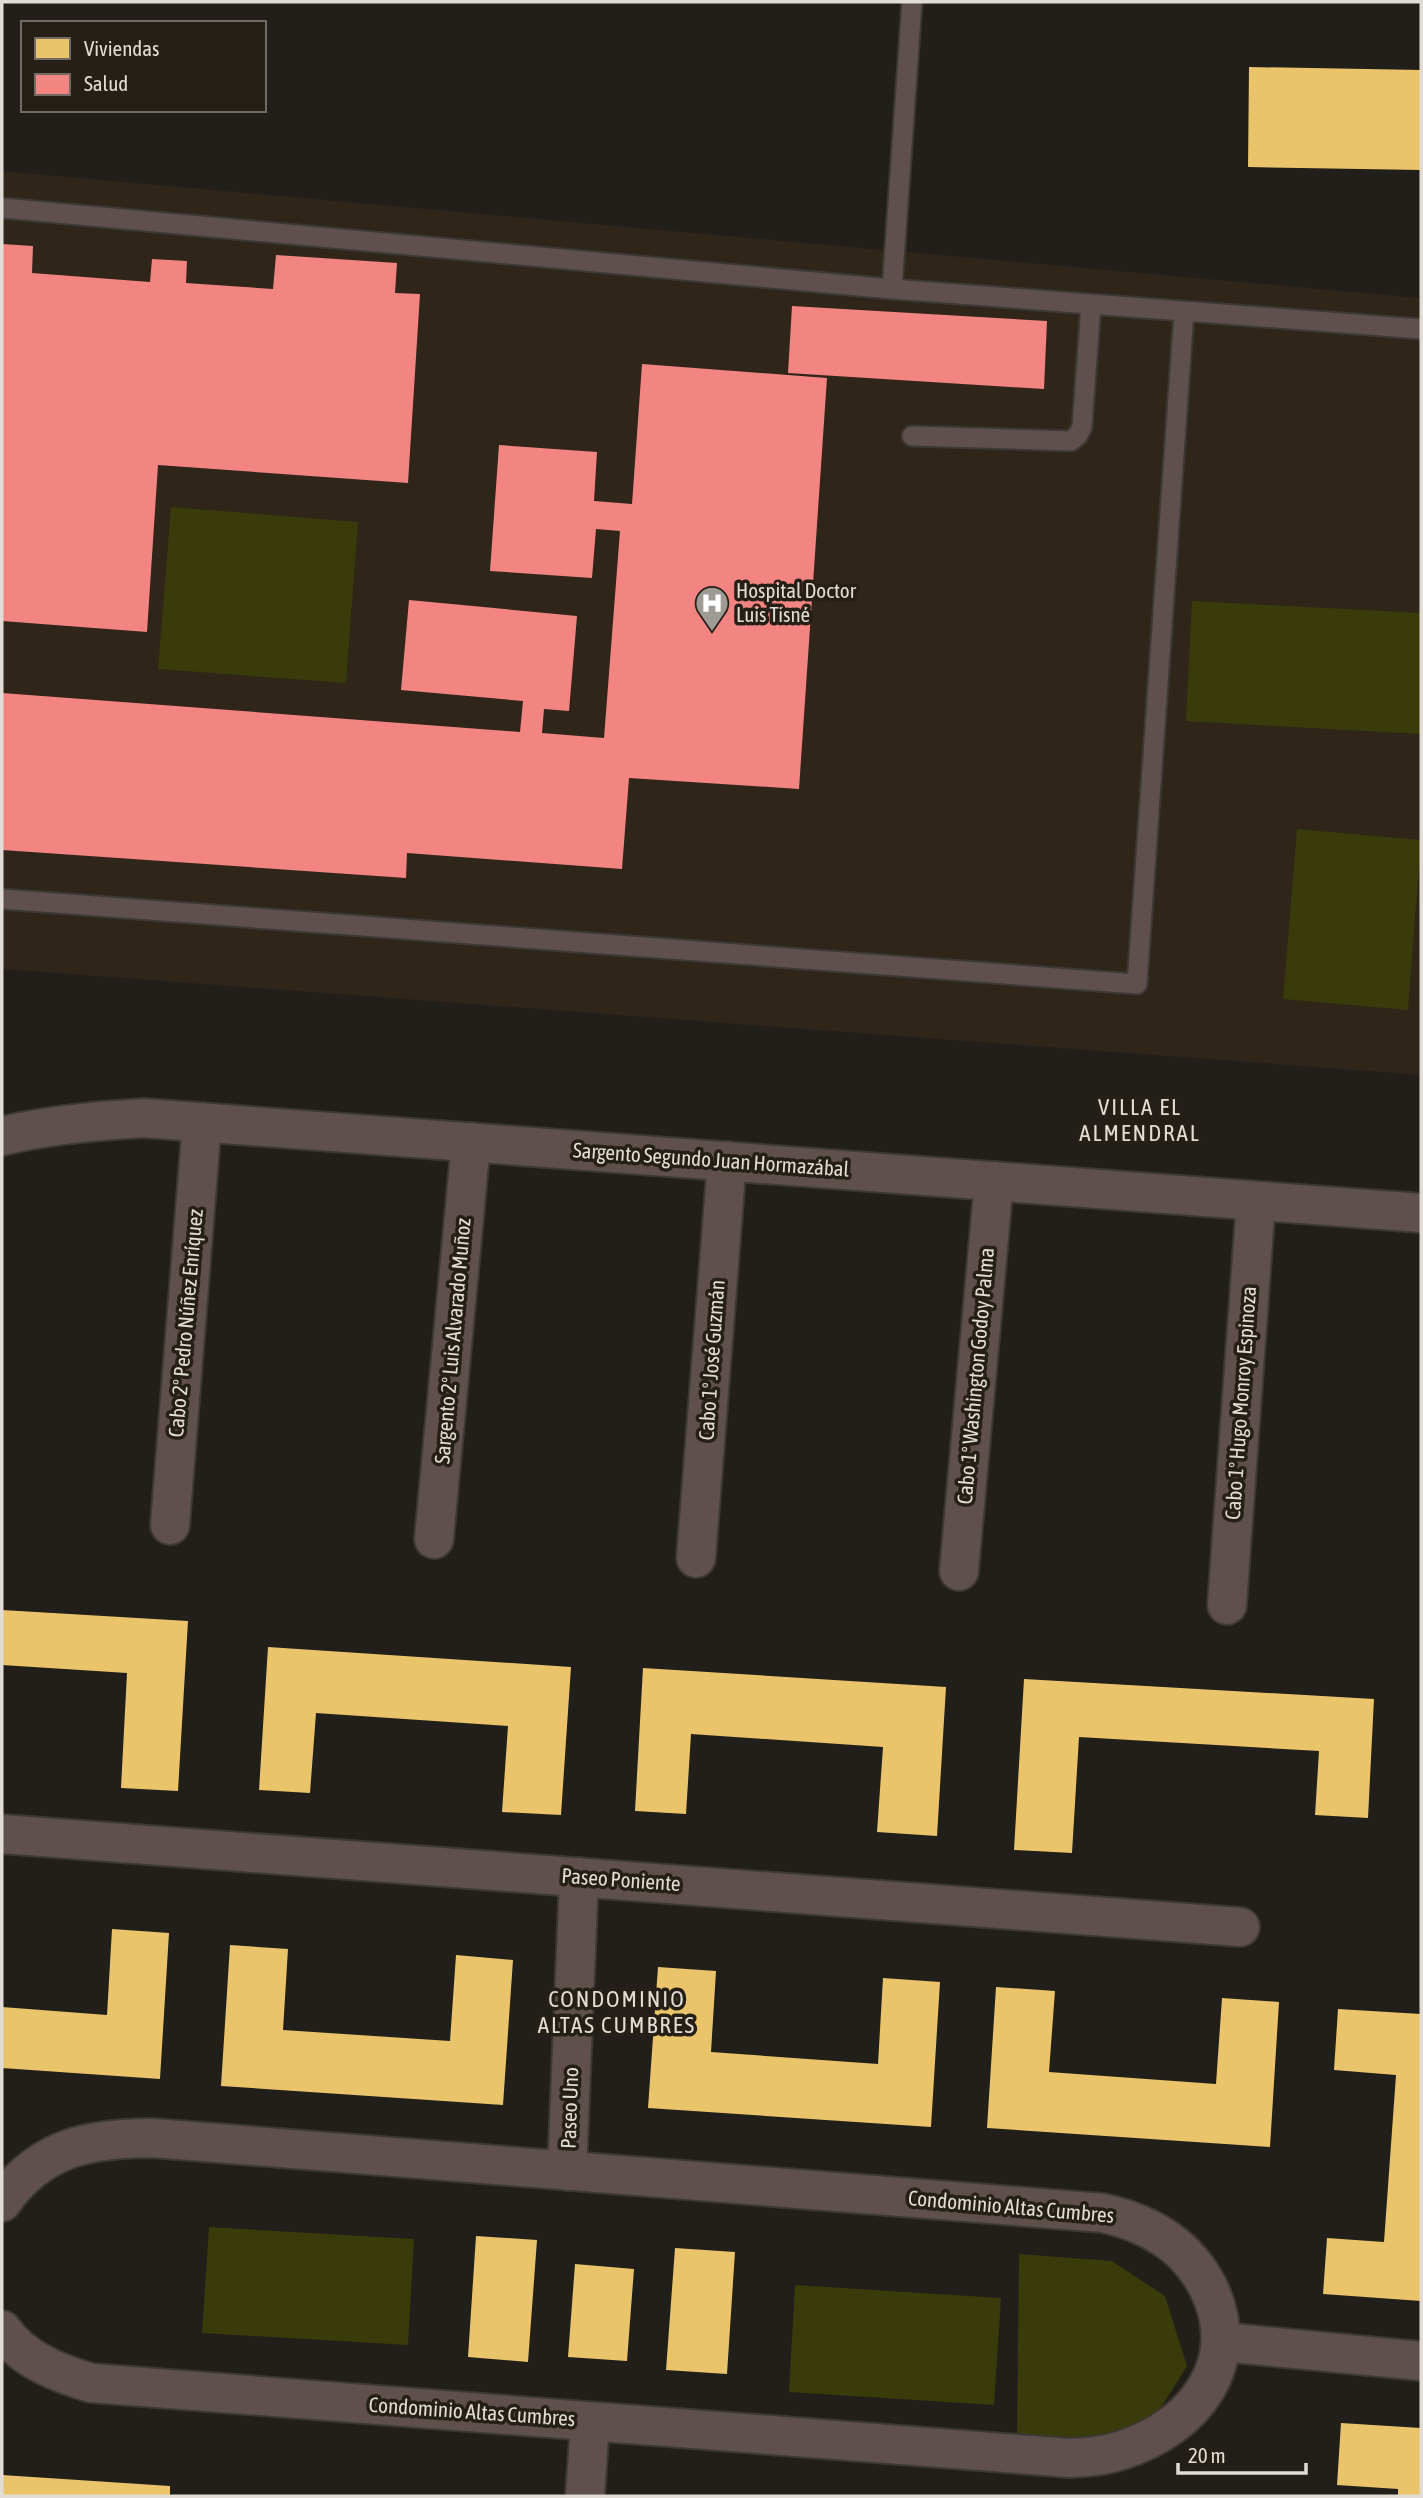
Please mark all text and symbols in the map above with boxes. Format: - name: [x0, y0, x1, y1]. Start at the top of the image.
- legend: [21, 21, 266, 112]
- text: Viviendas: [84, 36, 159, 60]
- text: Salud: [84, 71, 128, 95]
- place label: Hospital Doctor Luis Tisné: [736, 578, 857, 626]
- hospital icon: Hospital Doctor Luis Tisné: [693, 584, 731, 633]
- district label: VILLA EL ALMENDRAL: [1079, 1094, 1201, 1146]
- street label: Sargento Segundo Juan Hormazábal: [572, 1137, 850, 1181]
- street label: Cabo 2° Pedro Núñez Enríquez: [163, 1207, 207, 1438]
- street label: Sargento 2° Luis Alvarado Muñoz: [429, 1217, 475, 1465]
- street label: Cabo 1° Washington Godoy Palma: [952, 1247, 998, 1505]
- street label: Cabo 1° José Guzmán: [693, 1279, 729, 1441]
- street label: Cabo 1° Hugo Monroy Espinoza: [1220, 1285, 1260, 1520]
- street label: Paseo Poniente: [561, 1863, 681, 1895]
- district label: CONDOMINIO ALTAS CUMBRES: [538, 1986, 696, 2038]
- street label: Paseo Uno: [556, 2067, 582, 2149]
- street label: Condominio Altas Cumbres: [907, 2185, 1115, 2227]
- street label: Condominio Altas Cumbres: [368, 2392, 576, 2430]
- scale bar: [1178, 2432, 1306, 2476]
- text: 20 m: [1188, 2443, 1226, 2467]

